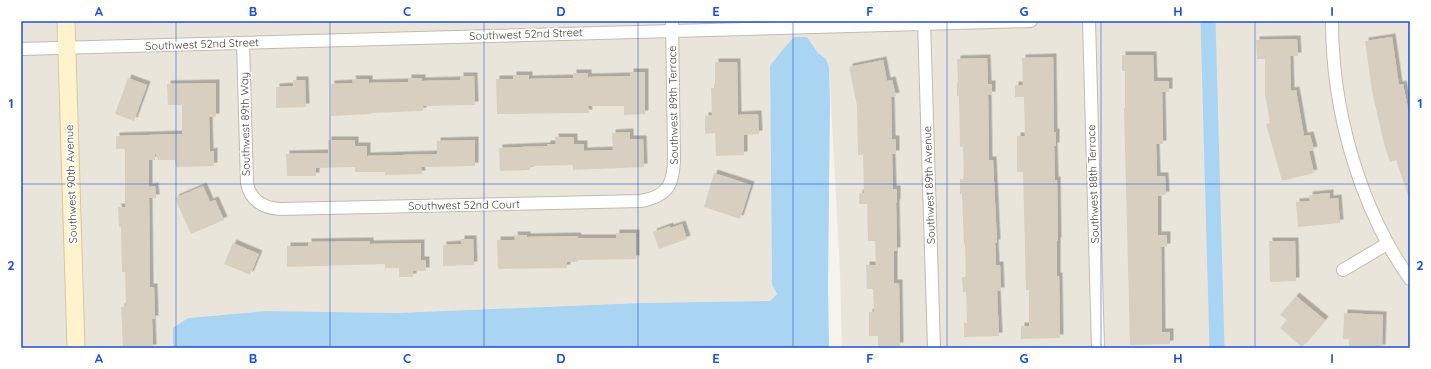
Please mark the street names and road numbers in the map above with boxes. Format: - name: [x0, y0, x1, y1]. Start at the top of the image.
- street label: Southwest 52nd Street: [469, 25, 583, 43]
- street label: Southwest 52nd Street: [145, 35, 259, 53]
- street label: Southwest 89th Terrace: [665, 45, 681, 165]
- street label: Southwest 89th Way: [237, 72, 253, 176]
- street label: Southwest 90th Avenue: [62, 124, 80, 244]
- street label: Southwest 88th Terrace: [1084, 124, 1102, 244]
- street label: Southwest 89th Avenue: [920, 126, 938, 244]
- street label: Southwest 52nd Court: [408, 197, 520, 213]

